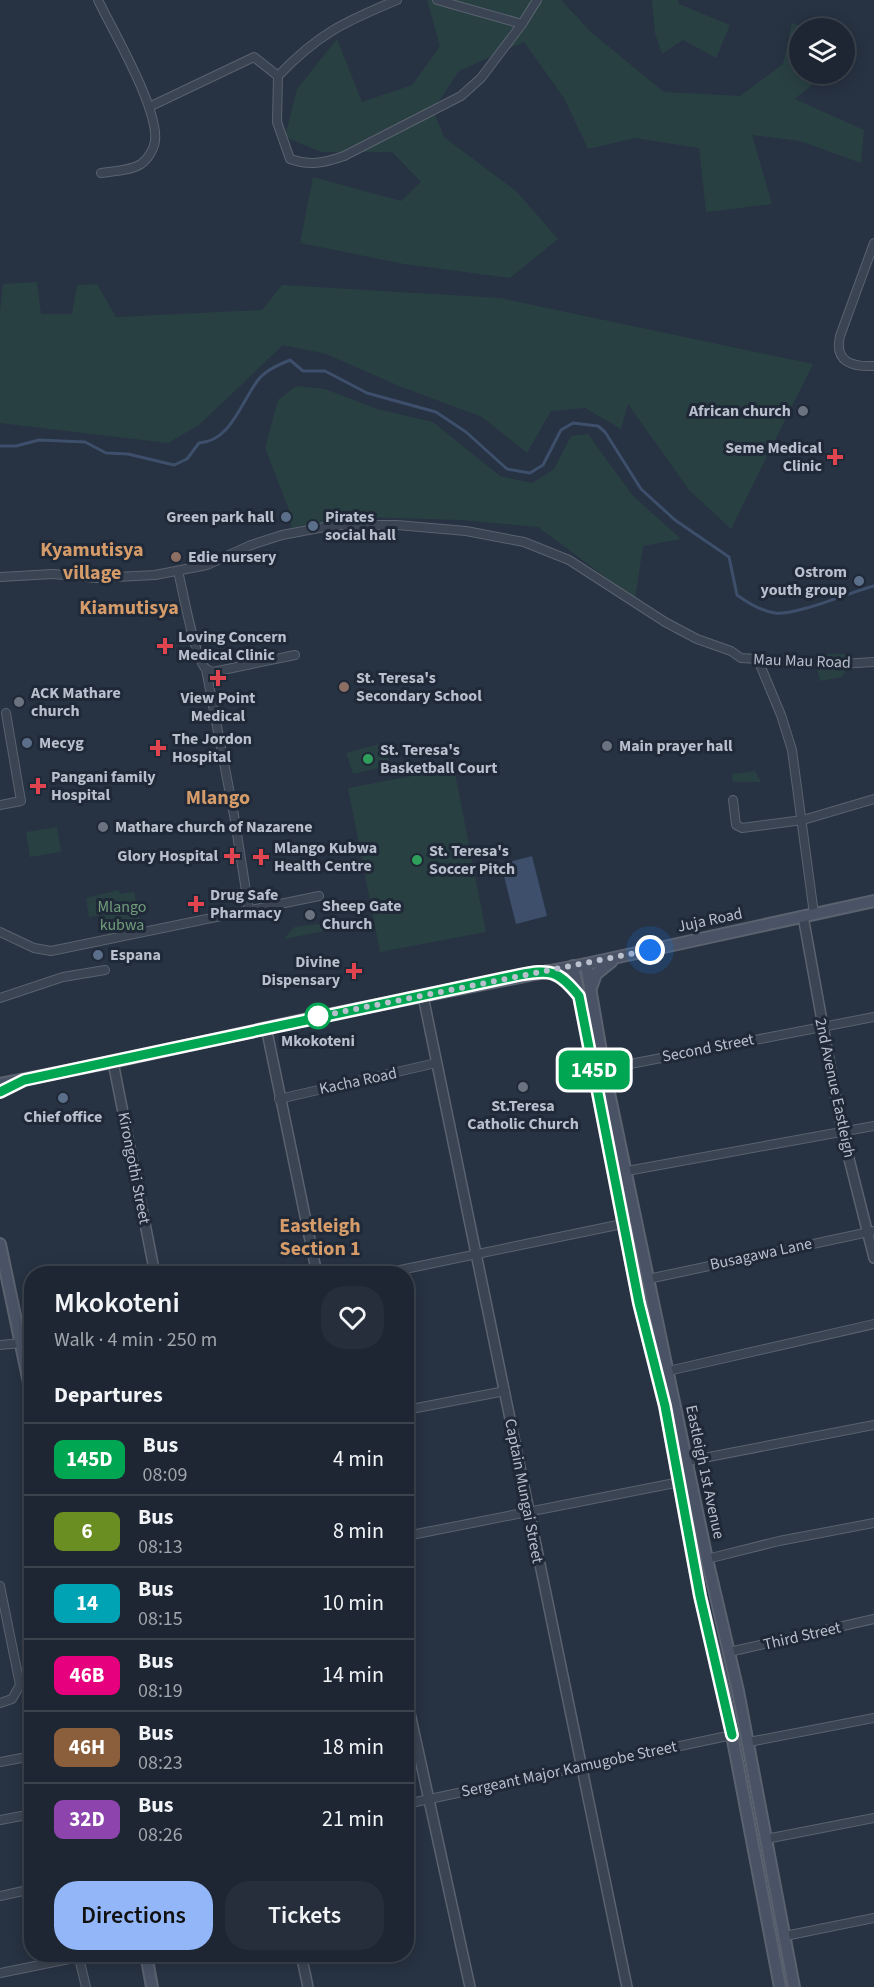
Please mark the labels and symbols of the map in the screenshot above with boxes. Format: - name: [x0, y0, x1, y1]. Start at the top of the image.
- place label: African church: [688, 400, 791, 422]
- marker: African church: [796, 404, 810, 418]
- place label: Seme Medical Clinic: [725, 437, 822, 477]
- marker: Seme Medical Clinic: [826, 448, 844, 466]
- place label: Green park hall: [166, 506, 274, 528]
- place label: Pirates social hall: [325, 506, 396, 546]
- marker: Green park hall: [279, 510, 293, 524]
- marker: Pirates social hall: [306, 519, 320, 533]
- district label: Kyamutisya village: [40, 536, 144, 587]
- place label: Edie nursery: [188, 546, 277, 568]
- marker: Edie nursery: [169, 550, 183, 564]
- place label: Ostrom youth group: [760, 561, 847, 601]
- marker: Ostrom youth group: [852, 574, 866, 588]
- district label: Kiamutisya: [79, 594, 179, 622]
- place label: Loving Concern Medical Clinic: [178, 626, 287, 666]
- marker: Loving Concern Medical Clinic: [156, 637, 174, 655]
- street label: Mau Mau Road: [753, 648, 851, 674]
- place label: St. Teresa's Secondary School: [356, 667, 482, 707]
- marker: View Point Medical: [209, 669, 227, 687]
- marker: St. Teresa's Secondary School: [337, 680, 351, 694]
- place label: ACK Mathare church: [30, 682, 121, 722]
- place label: View Point Medical: [180, 687, 255, 727]
- marker: ACK Mathare church: [12, 695, 26, 709]
- place label: The Jordon Hospital: [172, 728, 252, 768]
- place label: Mecyg: [39, 732, 84, 754]
- place label: Main prayer hall: [619, 735, 733, 757]
- marker: Mecyg: [20, 736, 34, 750]
- marker: The Jordon Hospital: [149, 739, 167, 757]
- place label: St. Teresa's Basketball Court: [380, 739, 497, 779]
- marker: Main prayer hall: [600, 739, 614, 753]
- marker: St. Teresa's Basketball Court: [361, 752, 375, 766]
- place label: Pangani family Hospital: [51, 766, 156, 806]
- marker: Pangani family Hospital: [29, 777, 47, 795]
- district label: Mlango: [186, 784, 250, 812]
- place label: Mathare church of Nazarene: [115, 816, 313, 838]
- marker: Mathare church of Nazarene: [96, 820, 110, 834]
- place label: Mlango Kubwa Health Centre: [274, 837, 377, 877]
- place label: St. Teresa's Soccer Pitch: [429, 840, 515, 880]
- place label: Glory Hospital: [117, 845, 218, 867]
- marker: Glory Hospital: [223, 847, 241, 865]
- marker: Mlango Kubwa Health Centre: [252, 848, 270, 866]
- marker: St. Teresa's Soccer Pitch: [410, 853, 424, 867]
- place label: Drug Safe Pharmacy: [210, 884, 282, 924]
- marker: Drug Safe Pharmacy: [187, 895, 205, 913]
- place label: Sheep Gate Church: [322, 895, 401, 935]
- park label: Mlango kubwa: [97, 896, 147, 936]
- street label: Juja Road: [675, 902, 745, 938]
- marker: Sheep Gate Church: [303, 908, 317, 922]
- your location: [635, 935, 665, 965]
- place label: Espana: [110, 944, 161, 966]
- marker: Espana: [91, 948, 105, 962]
- place label: Divine Dispensary: [261, 951, 341, 991]
- marker: Divine Dispensary: [345, 962, 363, 980]
- marker: Mkokoteni: [305, 1003, 331, 1029]
- street label: 2nd Avenue Eastleigh: [809, 1016, 861, 1160]
- street label: Second Street: [660, 1028, 756, 1068]
- place label: Mkokoteni: [281, 1030, 355, 1052]
- line badge: 145D: [552, 1050, 636, 1090]
- street label: Kacha Road: [317, 1062, 399, 1100]
- marker: St.Teresa Catholic Church: [516, 1080, 530, 1094]
- marker: Chief office: [56, 1091, 70, 1105]
- place label: St.Teresa Catholic Church: [467, 1095, 579, 1135]
- place label: Chief office: [24, 1106, 102, 1128]
- street label: Kirongothi Street: [112, 1110, 156, 1226]
- district label: Eastleigh Section 1: [279, 1212, 361, 1263]
- street label: Busagawa Lane: [708, 1232, 814, 1276]
- street label: Eastleigh 1st Avenue: [680, 1403, 730, 1541]
- street label: Captain Mungai Street: [499, 1417, 549, 1566]
- street label: Third Street: [761, 1616, 843, 1656]
- street label: Sergeant Major Kamugobe Street: [459, 1735, 679, 1803]

